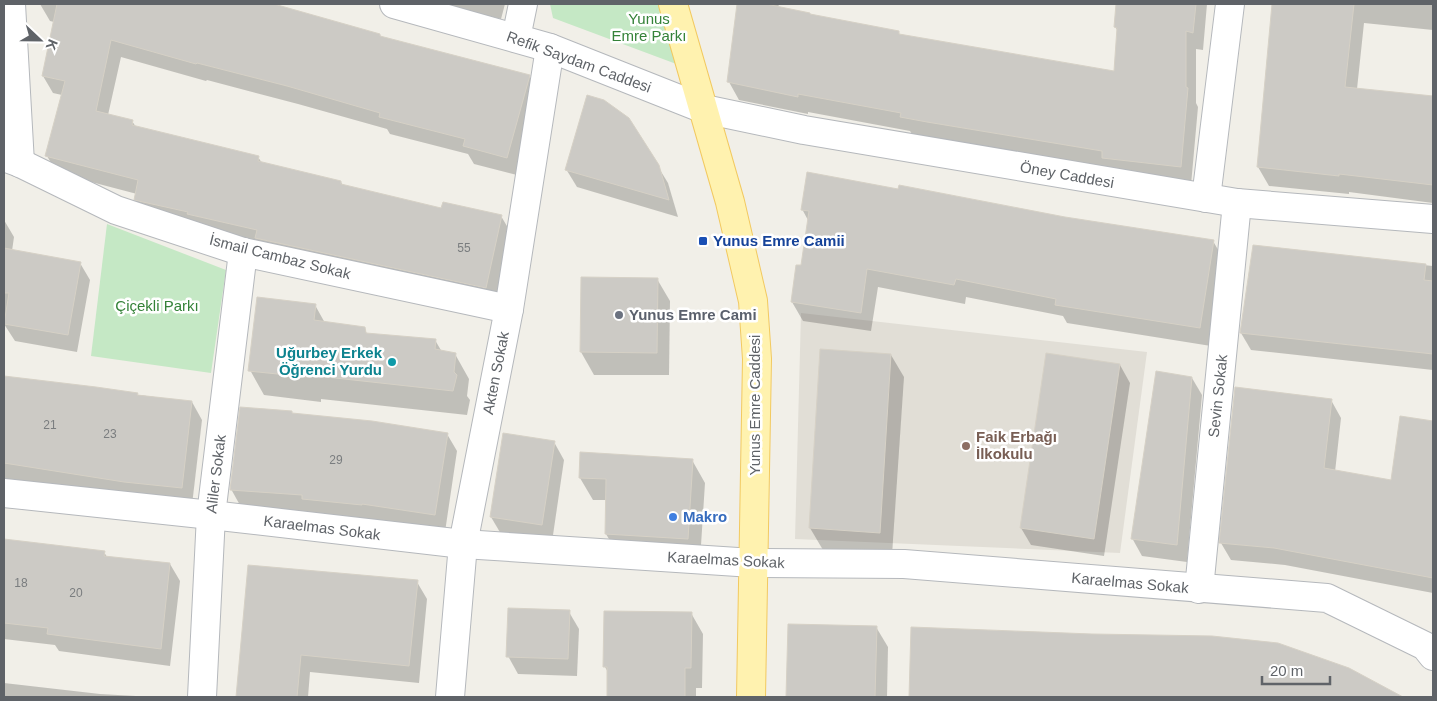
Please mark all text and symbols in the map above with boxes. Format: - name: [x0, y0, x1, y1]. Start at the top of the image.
- park label: Yunus Emre Parkı: [611, 10, 687, 44]
- north arrow: [15, 15, 65, 65]
- street label: Refik Saydam Caddesi: [505, 27, 654, 96]
- text: K: [43, 37, 61, 53]
- street label: Öney Caddesi: [1019, 158, 1115, 191]
- street label: İsmail Cambaz Sokak: [208, 231, 353, 282]
- place label: Yunus Emre Camii: [713, 232, 845, 249]
- marker: Yunus Emre Camii: [697, 235, 709, 247]
- house number: 55: [457, 241, 471, 255]
- park label: Çiçekli Parkı: [115, 297, 199, 314]
- place label: Yunus Emre Cami: [629, 306, 757, 323]
- marker: Yunus Emre Cami: [613, 309, 625, 321]
- street label: Akten Sokak: [479, 329, 512, 416]
- street label: Yunus Emre Caddesi: [746, 335, 763, 475]
- place label: Uğurbey Erkek Öğrenci Yurdu: [276, 344, 383, 378]
- street label: Sevin Sokak: [1205, 353, 1230, 438]
- marker: Uğurbey Erkek Öğrenci Yurdu: [386, 356, 398, 368]
- house number: 21: [43, 418, 57, 432]
- house number: 23: [103, 427, 117, 441]
- place label: Faik Erbağı İlkokulu: [976, 428, 1057, 462]
- street label: Aliler Sokak: [202, 433, 229, 514]
- marker: Faik Erbağı İlkokulu: [960, 440, 972, 452]
- house number: 29: [329, 453, 343, 467]
- place label: Makro: [683, 508, 727, 525]
- marker: Makro: [667, 511, 679, 523]
- street label: Karaelmas Sokak: [263, 512, 382, 543]
- street label: Karaelmas Sokak: [667, 548, 786, 571]
- street label: Karaelmas Sokak: [1071, 569, 1190, 596]
- house number: 18: [14, 576, 28, 590]
- house number: 20: [69, 586, 83, 600]
- scale bar: [1262, 654, 1330, 686]
- text: 20 m: [1270, 662, 1303, 679]

